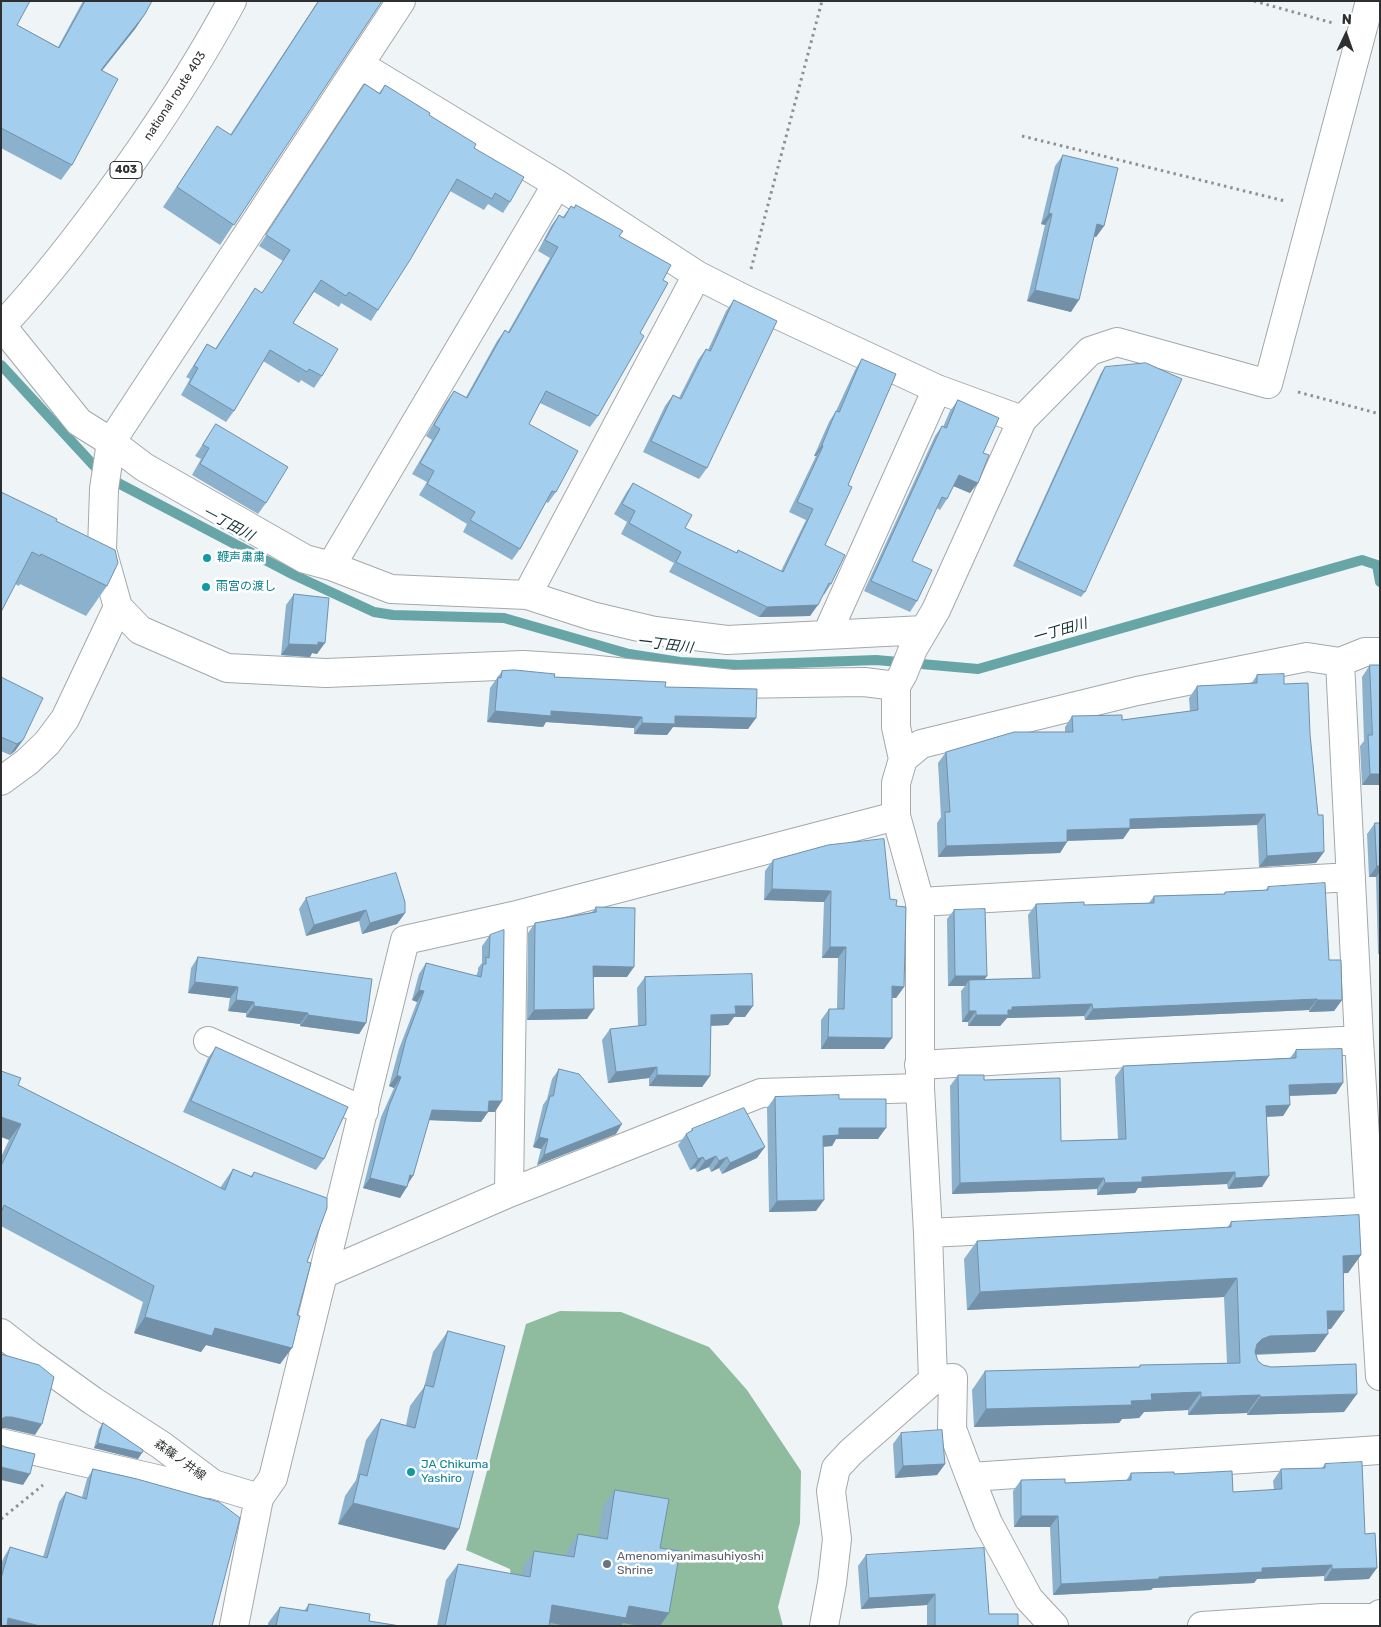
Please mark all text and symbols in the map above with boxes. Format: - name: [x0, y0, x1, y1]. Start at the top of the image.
- north arrow: [1321, 10, 1371, 60]
- text: N: [1341, 11, 1352, 28]
- street label: national route 403: [141, 49, 209, 143]
- road number: 403: [110, 162, 142, 178]
- water label: 一丁田川: [199, 503, 257, 545]
- place label: 鞭声粛粛: [217, 551, 265, 565]
- marker: 鞭声粛粛: [201, 552, 213, 564]
- place label: 雨宮の渡し: [216, 580, 276, 594]
- marker: 雨宮の渡し: [200, 581, 212, 593]
- water label: 一丁田川: [1031, 615, 1089, 647]
- water label: 一丁田川: [636, 633, 694, 657]
- street label: 森篠ノ井線: [151, 1437, 209, 1483]
- place label: JA Chikuma Yashiro: [421, 1458, 488, 1486]
- marker: JA Chikuma Yashiro: [405, 1466, 417, 1478]
- place label: Amenomiyanimasuhiyoshi Shrine: [617, 1550, 764, 1578]
- marker: Amenomiyanimasuhiyoshi Shrine: [601, 1558, 613, 1570]

